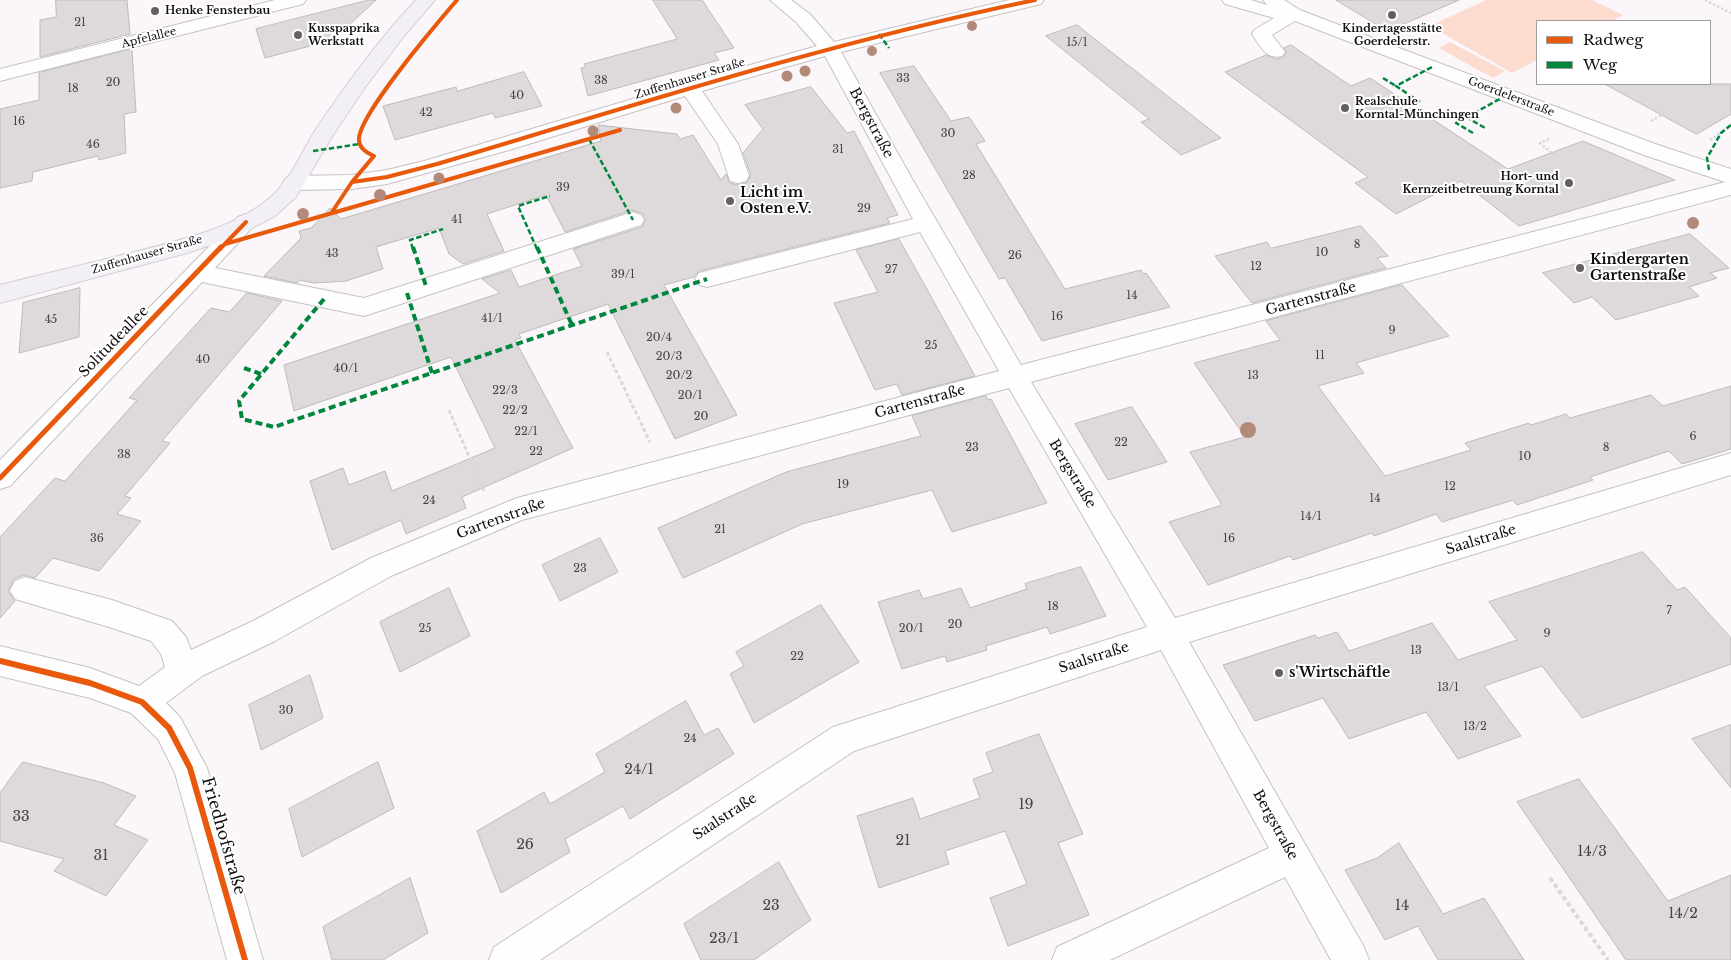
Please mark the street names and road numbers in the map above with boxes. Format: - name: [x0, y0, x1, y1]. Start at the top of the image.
- street label: Apfelallee: [120, 25, 178, 51]
- street label: Zuffenhauser Straße: [633, 56, 747, 102]
- street label: Goerdelerstraße: [1466, 74, 1556, 120]
- street label: Bergstraße: [845, 85, 897, 161]
- street label: Zuffenhauser Straße: [90, 233, 204, 277]
- street label: Gartenstraße: [1264, 279, 1358, 319]
- street label: Solitudeallee: [76, 303, 152, 381]
- street label: Gartenstraße: [873, 382, 967, 422]
- street label: Bergstraße: [1045, 436, 1099, 512]
- street label: Gartenstraße: [454, 495, 548, 543]
- street label: Saalstraße: [1444, 521, 1518, 559]
- street label: Saalstraße: [1057, 639, 1131, 677]
- street label: Friedhofstraße: [197, 775, 249, 897]
- street label: Bergstraße: [1249, 787, 1301, 863]
- street label: Saalstraße: [690, 790, 760, 844]

